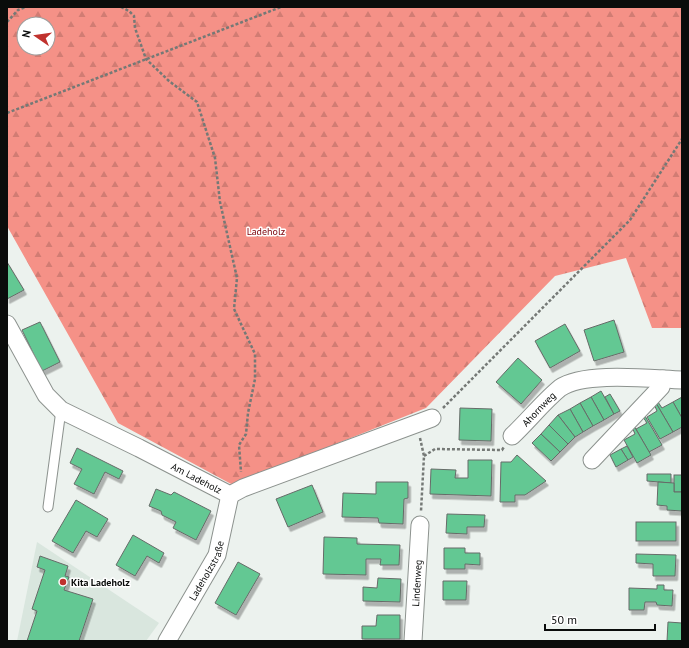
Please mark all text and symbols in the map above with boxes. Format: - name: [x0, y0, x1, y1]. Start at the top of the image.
- north arrow: [16, 16, 56, 56]
- text: N: [19, 29, 34, 39]
- park label: Ladeholz: [247, 225, 285, 238]
- street label: Ahornweg: [519, 389, 558, 429]
- street label: Am Ladeholz: [169, 459, 224, 496]
- street label: Ladeholzstraße: [186, 540, 226, 603]
- street label: Lindenweg: [409, 559, 424, 607]
- place label: Kita Ladeholz: [71, 576, 130, 589]
- marker: Kita Ladeholz: [58, 577, 68, 587]
- scale bar: [545, 606, 655, 632]
- text: 50 m: [551, 612, 577, 627]

